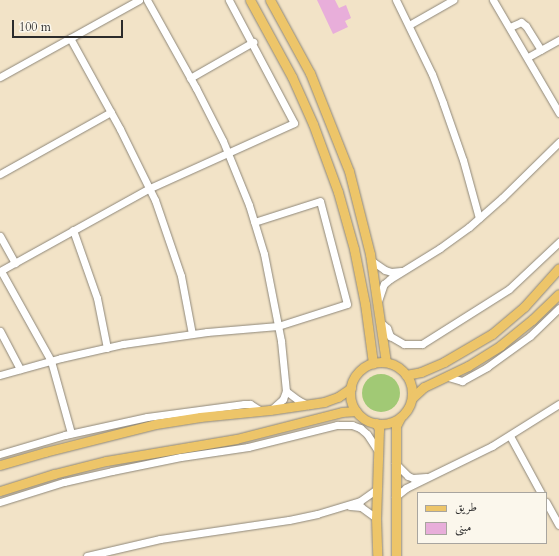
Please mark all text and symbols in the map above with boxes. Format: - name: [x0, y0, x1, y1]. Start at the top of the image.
- scale bar: [14, 12, 125, 38]
- text: 100 m: [19, 19, 51, 35]
- legend: [417, 492, 547, 544]
- text: طريق: [455, 499, 477, 515]
- text: مبنى: [455, 519, 471, 535]

